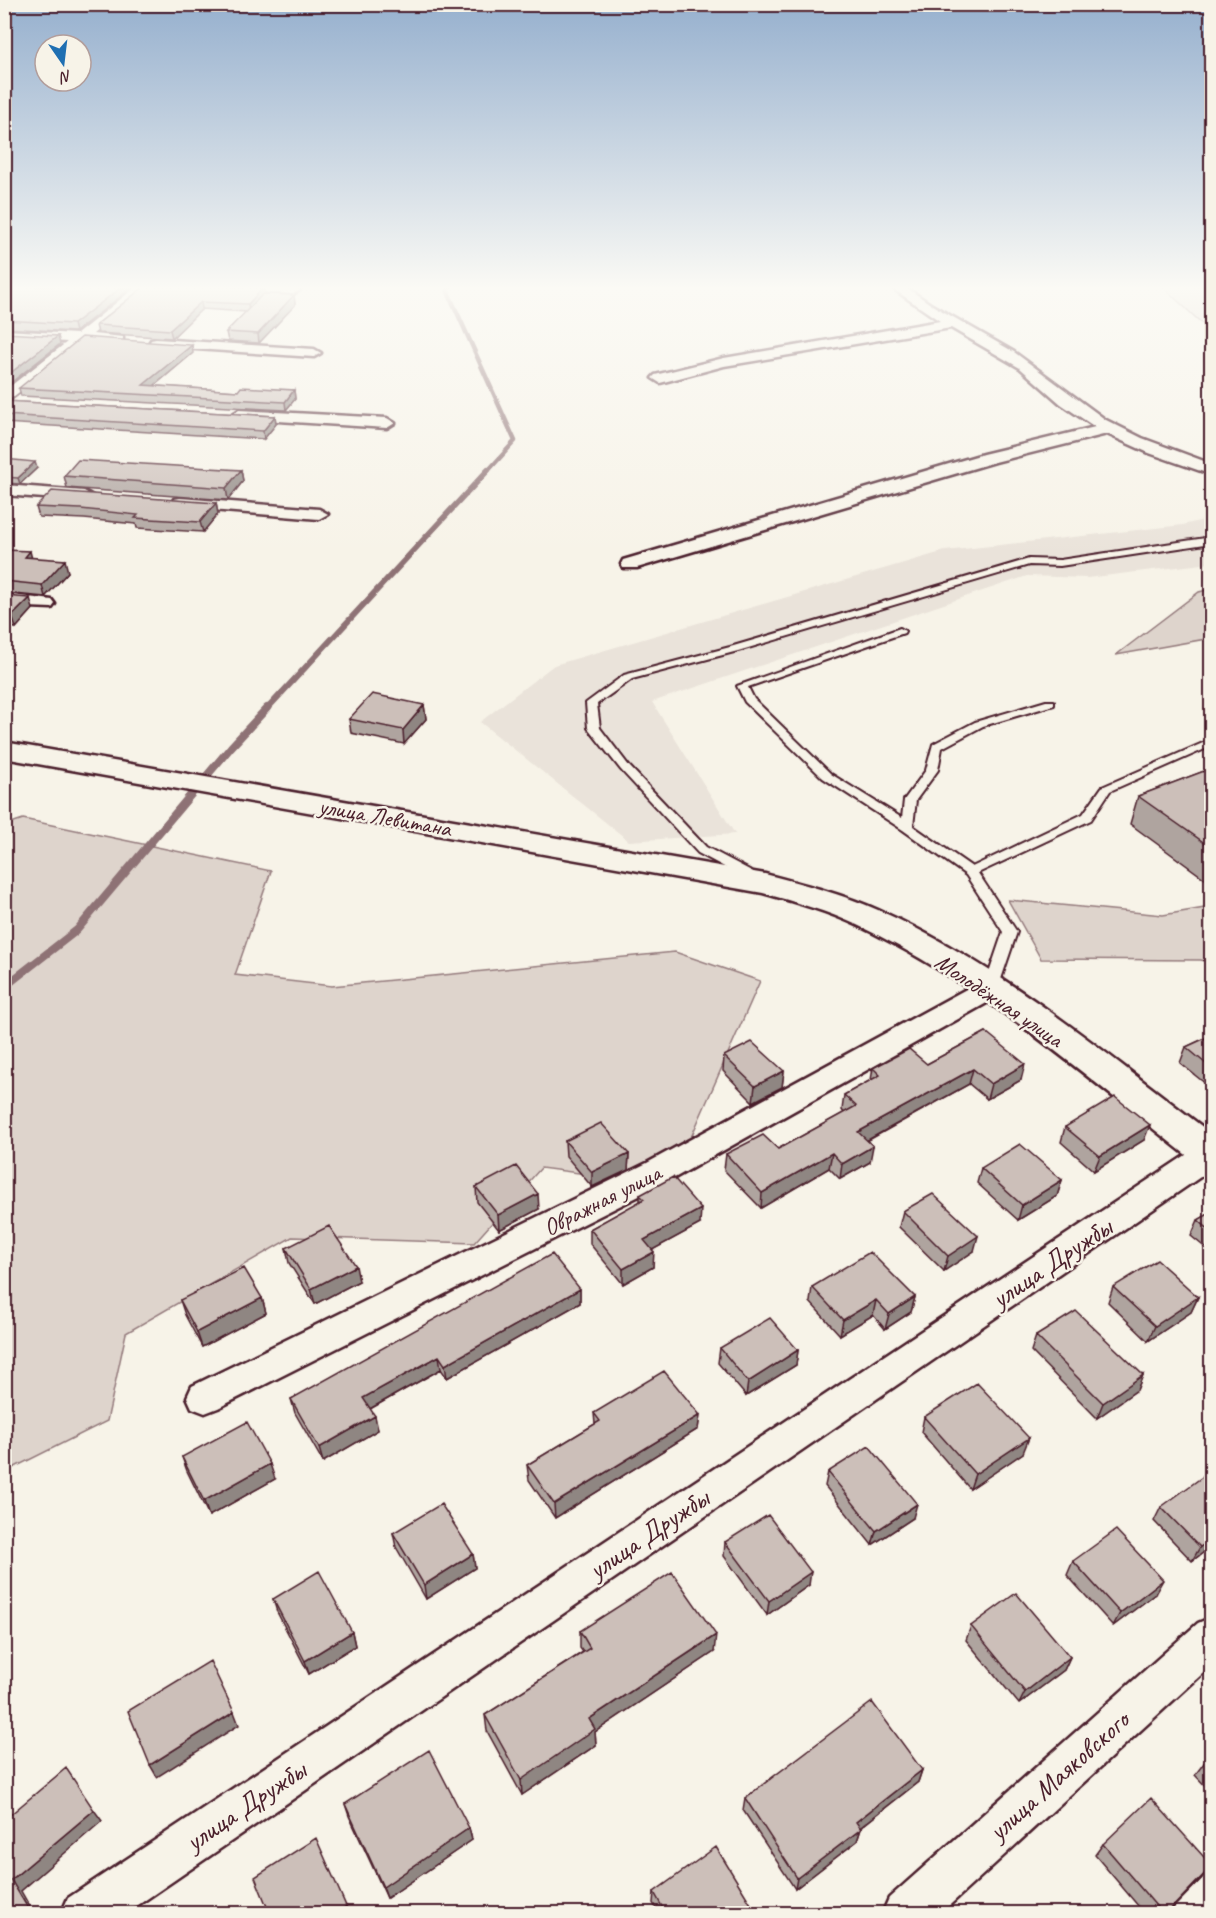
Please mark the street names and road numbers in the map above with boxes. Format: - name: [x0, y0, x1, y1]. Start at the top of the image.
- street label: улица Левитана: [314, 790, 455, 844]
- street label: Молодёжная улица: [929, 946, 1070, 1055]
- street label: Овражная улица: [538, 1157, 668, 1242]
- street label: улица Дружбы: [983, 1208, 1120, 1317]
- street label: улица Дружбы: [580, 1479, 717, 1588]
- street label: улица Маяковского: [979, 1701, 1138, 1849]
- street label: улица Дружбы: [177, 1751, 314, 1860]

